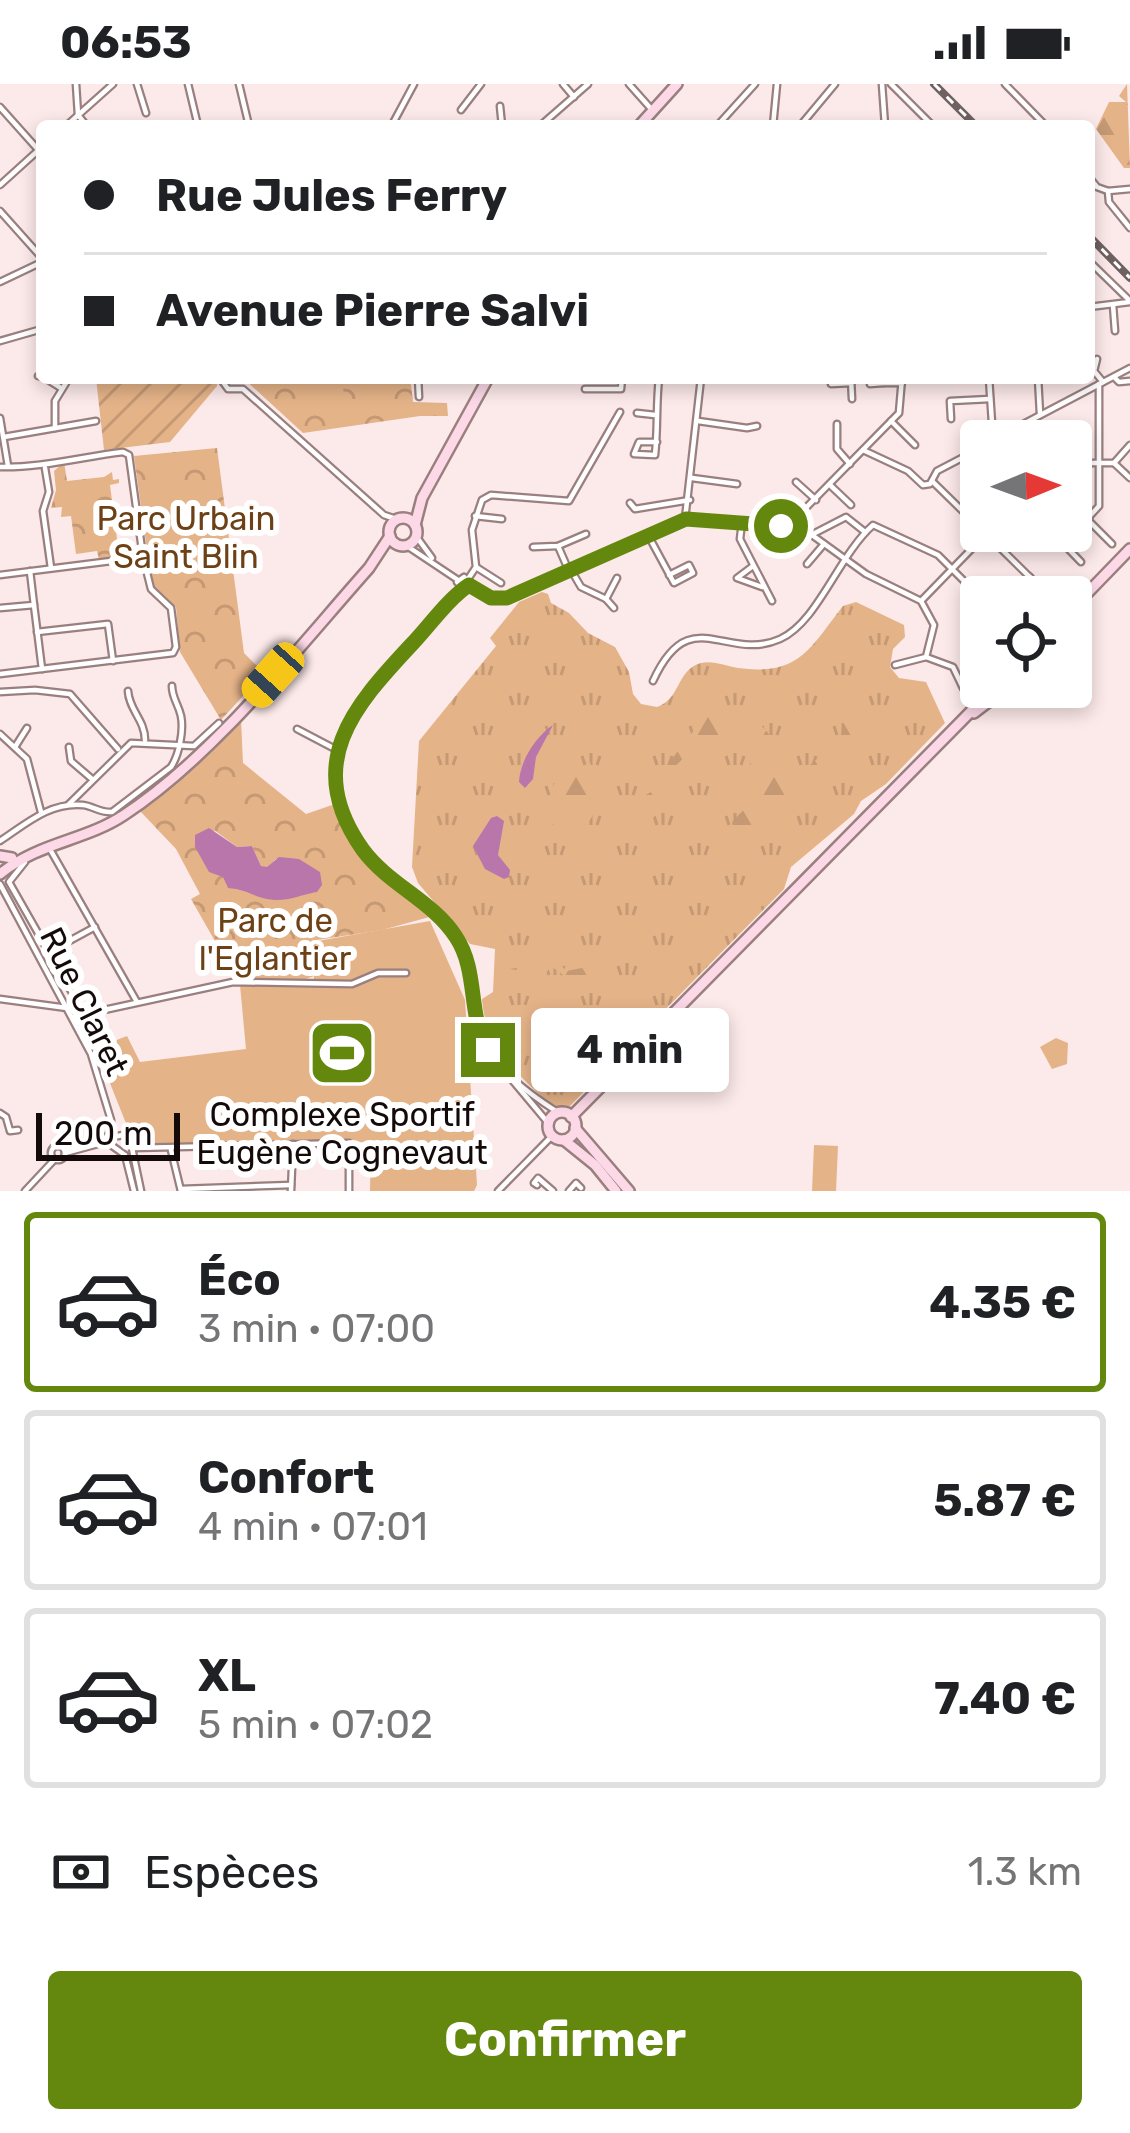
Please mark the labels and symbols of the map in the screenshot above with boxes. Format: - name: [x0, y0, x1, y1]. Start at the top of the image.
- north arrow: [960, 420, 1092, 552]
- park label: Parc Urbain Saint Blin: [96, 499, 276, 576]
- route start: [754, 499, 808, 553]
- car: [236, 636, 310, 714]
- park label: Parc de l'Eglantier: [199, 901, 352, 978]
- street label: Rue Claret: [32, 921, 137, 1082]
- callout: 4 min: [530, 1008, 728, 1092]
- sports icon: Complexe Sportif Eugène Cognevaut: [307, 1018, 377, 1088]
- route end: [461, 1023, 515, 1077]
- place label: Complexe Sportif Eugène Cognevaut: [196, 1095, 488, 1172]
- scale bar: [36, 1107, 180, 1160]

